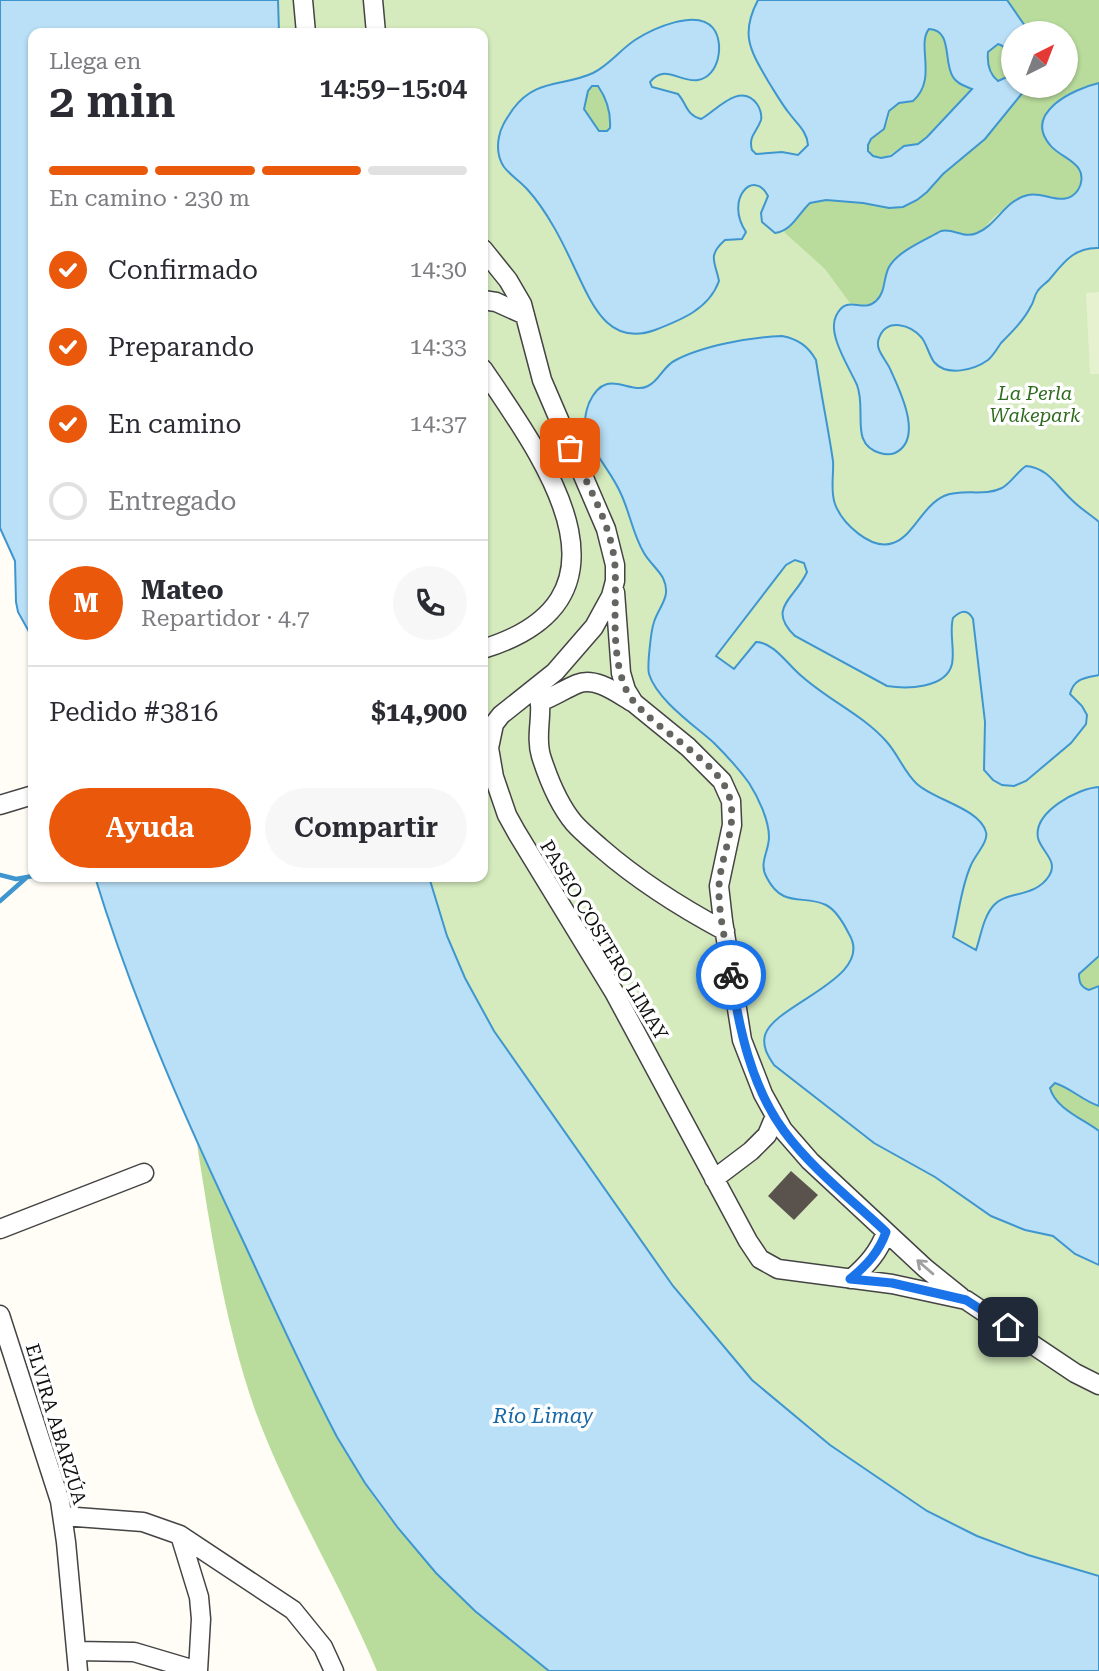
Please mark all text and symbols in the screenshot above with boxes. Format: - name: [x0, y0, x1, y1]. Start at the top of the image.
- north arrow: [1001, 21, 1078, 98]
- map controls: [1001, 21, 1078, 98]
- text: Llega en: [49, 48, 141, 75]
- text: 14:59–15:04: [319, 73, 467, 103]
- text: 2 min: [49, 74, 176, 128]
- text: En camino · 230 m: [49, 185, 250, 212]
- icon: check: [49, 251, 87, 289]
- text: Confirmado: [108, 255, 258, 285]
- text: 14:30: [410, 256, 467, 283]
- icon: check: [49, 328, 87, 366]
- text: Preparando: [108, 332, 254, 362]
- text: 14:33: [410, 333, 467, 360]
- park label: La Perla Wakepark: [990, 382, 1081, 427]
- icon: check: [49, 405, 87, 443]
- text: En camino: [108, 409, 241, 439]
- text: 14:37: [410, 410, 467, 437]
- pin: [540, 418, 600, 478]
- icon: bag: [551, 429, 589, 467]
- text: Entregado: [108, 486, 237, 516]
- button: phone: [393, 566, 467, 640]
- text: Mateo: [141, 575, 224, 605]
- text: M: [73, 588, 99, 618]
- text: Repartidor · 4.7: [141, 605, 310, 632]
- text: Pedido #3816: [49, 697, 218, 727]
- text: $14,900: [371, 697, 467, 727]
- button: Ayuda: [49, 788, 251, 868]
- button: Compartir: [265, 788, 467, 868]
- street label: PASEO COSTERO LIMAY: [535, 836, 673, 1044]
- courier: [696, 940, 766, 1010]
- icon: bike: [712, 956, 750, 994]
- one-way arrow: [916, 1259, 934, 1275]
- pin: [978, 1297, 1038, 1357]
- icon: home: [989, 1308, 1027, 1346]
- street label: ELVIRA ABARZÚA: [21, 1341, 92, 1508]
- water label: Río Limay: [492, 1404, 593, 1428]

